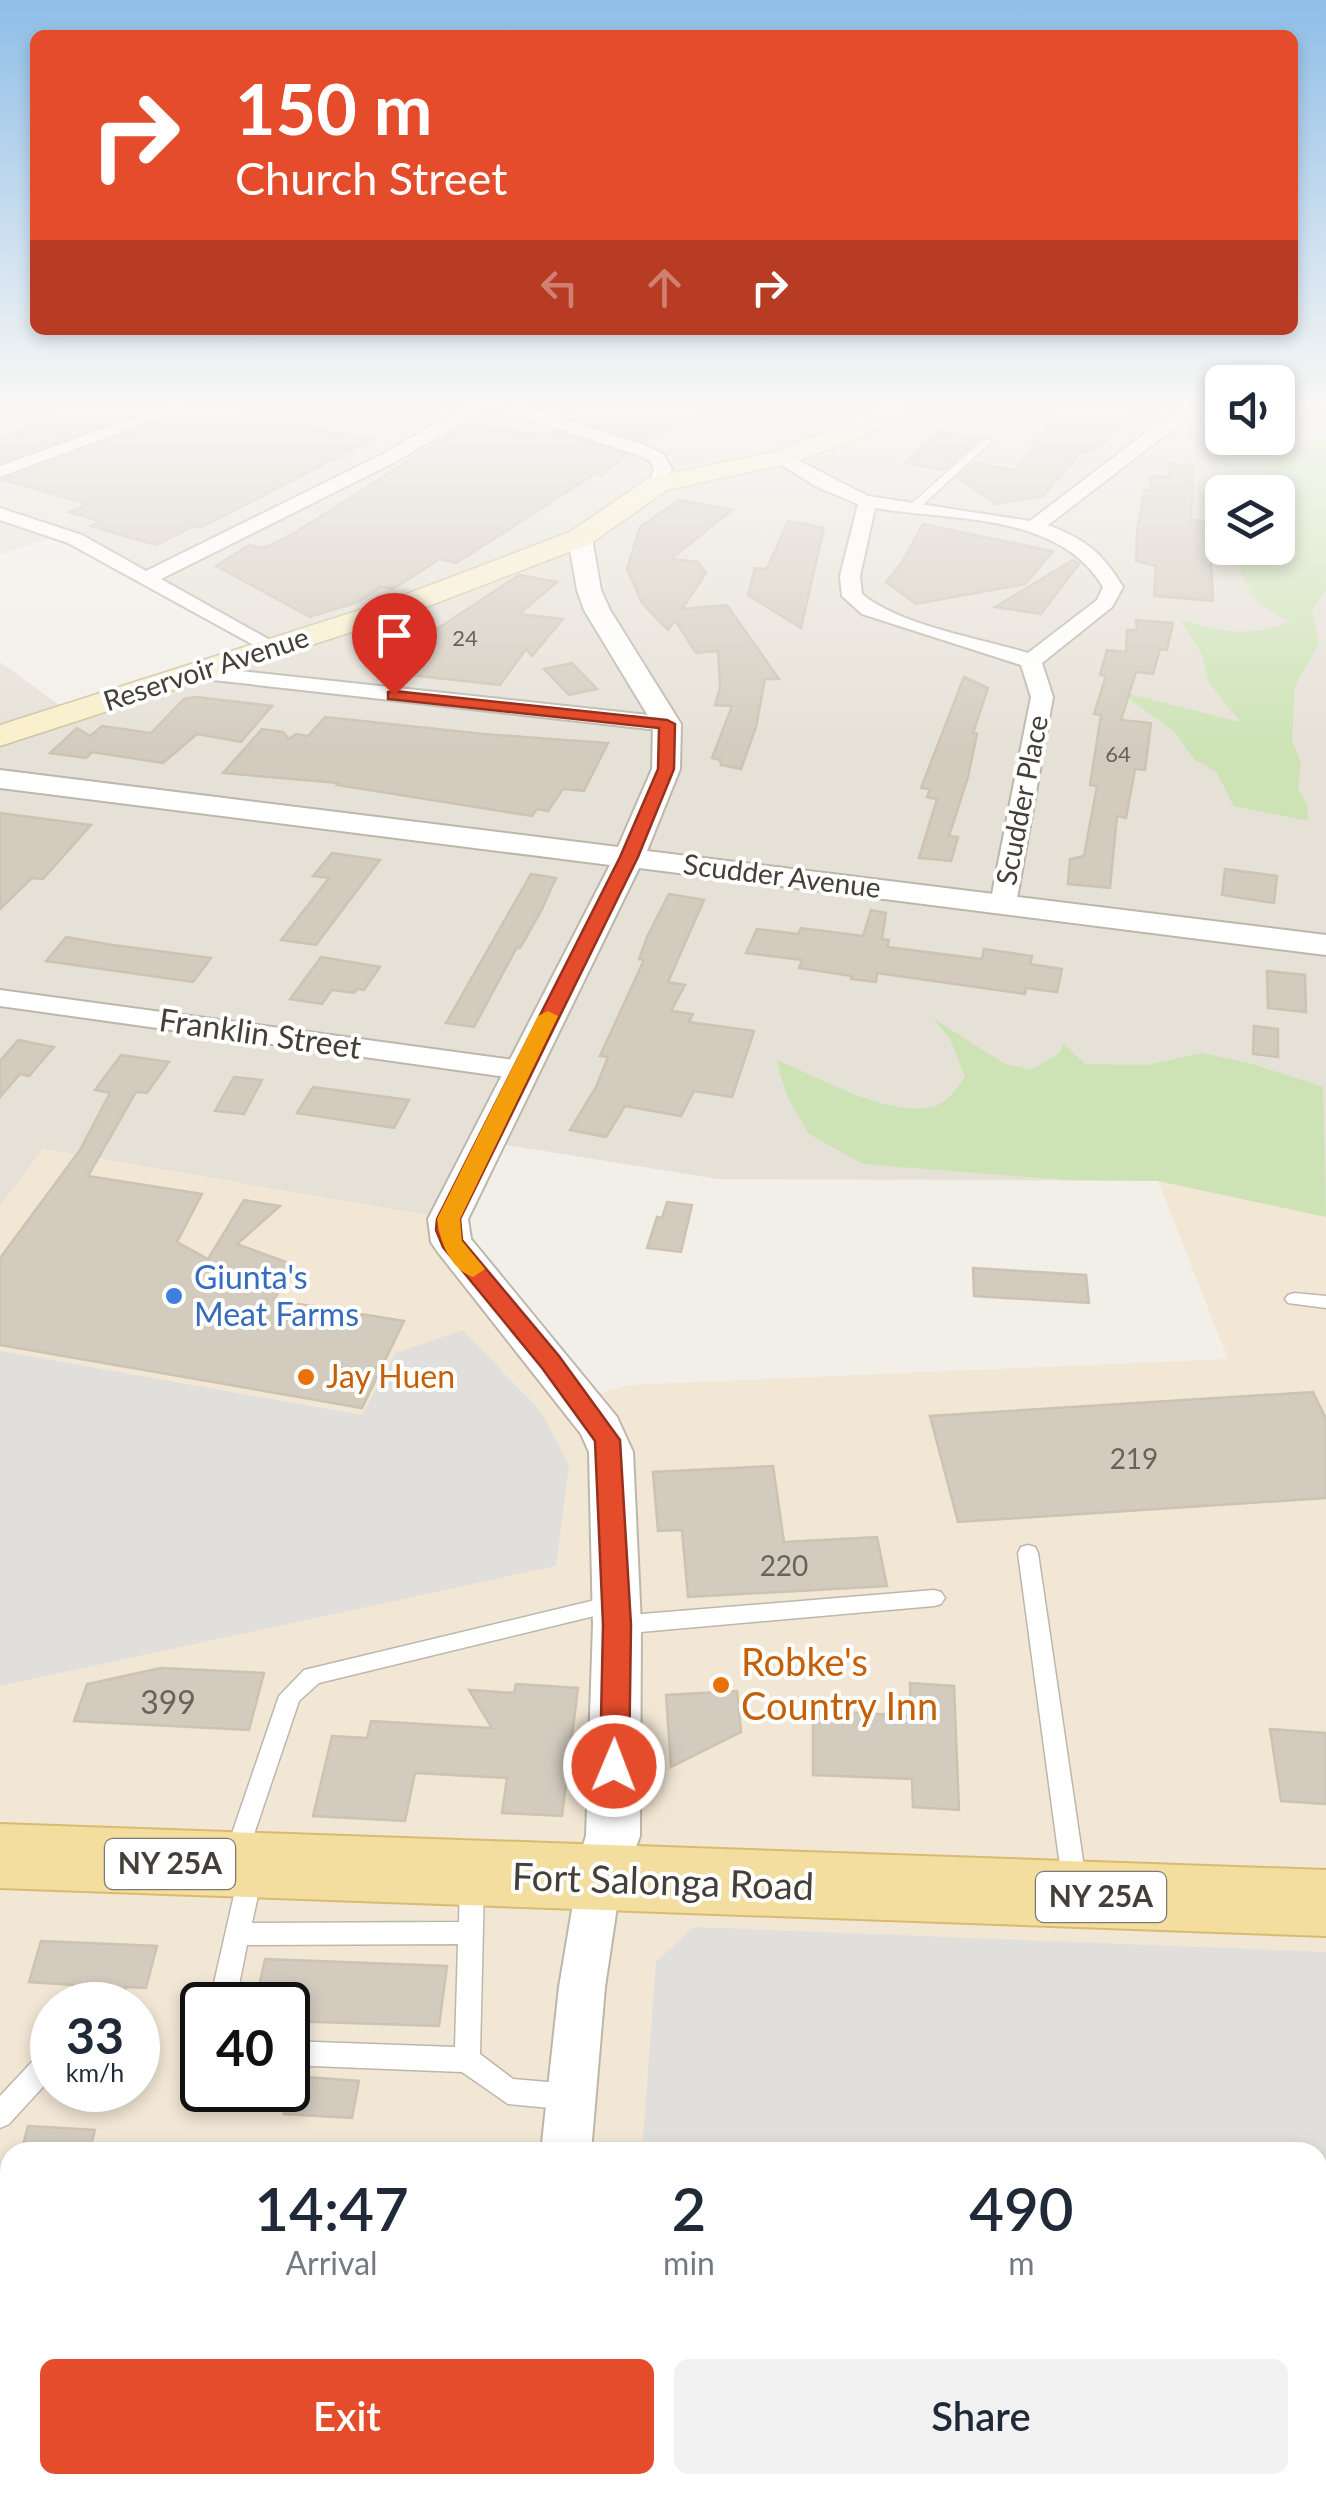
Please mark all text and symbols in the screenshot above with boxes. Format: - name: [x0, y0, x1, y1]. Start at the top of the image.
- text: 150 m: [235, 66, 432, 150]
- icon: right: [70, 70, 200, 200]
- text: Church Street: [235, 151, 507, 205]
- icon: left: [532, 260, 587, 315]
- icon: ahead: [637, 260, 692, 315]
- icon: right: [742, 260, 797, 315]
- map controls: [1205, 365, 1295, 565]
- button: sound: [1205, 365, 1295, 455]
- button: layers: [1205, 475, 1295, 565]
- pin: [352, 593, 437, 696]
- icon: arrive: [367, 608, 422, 663]
- street label: Reservoir Avenue: [99, 619, 313, 717]
- house number: 24: [452, 624, 478, 651]
- street label: Scudder Place: [988, 712, 1054, 888]
- house number: 64: [1105, 740, 1131, 767]
- street label: Scudder Avenue: [681, 846, 883, 904]
- street label: Franklin Street: [157, 999, 364, 1066]
- place label: Giunta's Meat Farms: [194, 1257, 359, 1333]
- marker: Giunta's Meat Farms: [163, 1285, 185, 1307]
- place label: Jay Huen: [326, 1356, 455, 1395]
- marker: Jay Huen: [295, 1366, 317, 1388]
- house number: 219: [1110, 1441, 1158, 1475]
- house number: 220: [760, 1548, 808, 1582]
- place label: Robke's Country Inn: [741, 1638, 938, 1728]
- marker: Robke's Country Inn: [710, 1674, 732, 1696]
- house number: 399: [140, 1682, 196, 1721]
- position arrow: [562, 1714, 666, 1818]
- road number: NY 25A: [105, 1839, 235, 1889]
- street label: Fort Salonga Road: [511, 1852, 815, 1908]
- road number: NY 25A: [1036, 1872, 1166, 1922]
- speed limit sign: 40: [180, 1982, 310, 2112]
- text: 33: [66, 2005, 124, 2065]
- text: km/h: [66, 2057, 124, 2087]
- text: 14:47: [254, 2172, 409, 2244]
- text: 2: [672, 2172, 706, 2244]
- text: 490: [969, 2172, 1074, 2244]
- text: Arrival: [285, 2243, 378, 2282]
- text: min: [663, 2243, 715, 2282]
- text: m: [1008, 2243, 1035, 2282]
- button: Exit: [40, 2359, 654, 2474]
- button: Share: [674, 2359, 1288, 2474]

